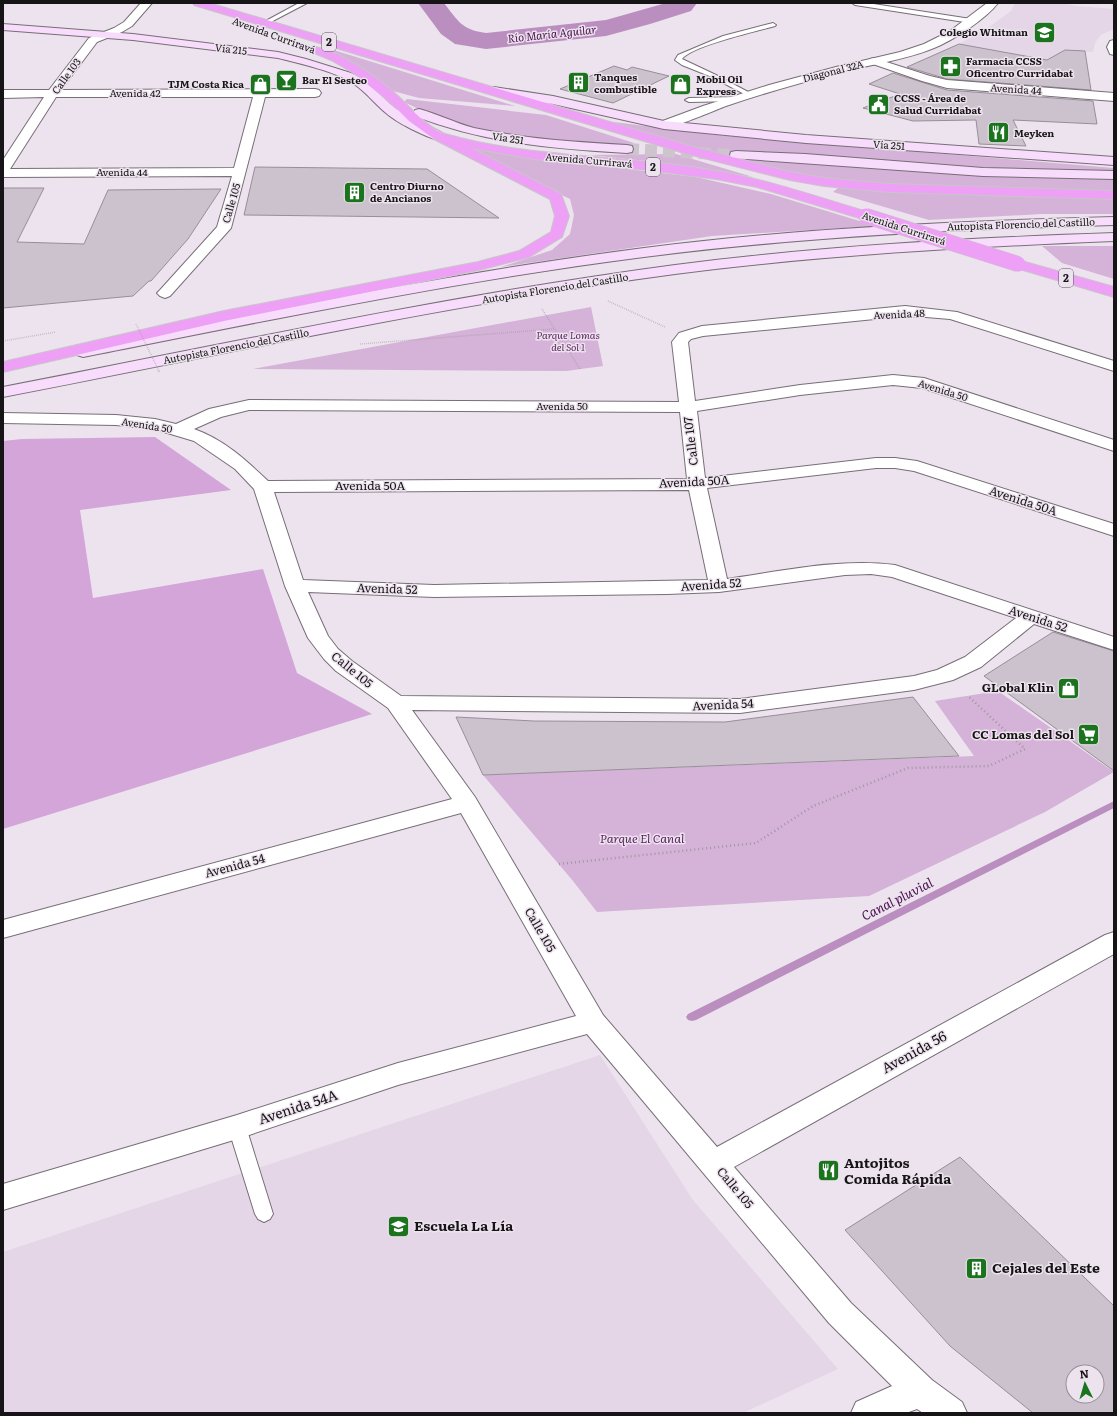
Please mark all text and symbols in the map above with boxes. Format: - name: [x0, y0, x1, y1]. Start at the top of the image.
- street label: Avenida Curriravá: [230, 13, 318, 57]
- school or university icon: Colegio Whitman: [1031, 19, 1057, 45]
- water label: Río María Aguilar: [507, 20, 597, 46]
- place label: Colegio Whitman: [939, 24, 1028, 39]
- road number: 2: [322, 33, 336, 51]
- street label: Vía 215: [214, 39, 248, 58]
- place label: Farmacia CCSS Oficentro Curridabat: [966, 53, 1074, 80]
- pharmacy icon: Farmacia CCSS Oficentro Curridabat: [938, 54, 964, 80]
- street label: Calle 103: [47, 55, 84, 97]
- street label: Diagonal 32A: [801, 56, 866, 85]
- bar icon: Bar El Sesteo: [274, 67, 300, 93]
- place label: Tanques combustible: [594, 69, 657, 96]
- building icon: Tanques combustible: [566, 70, 592, 96]
- shop icon: TJM Costa Rica: [247, 71, 273, 97]
- place label: Mobil Oil Express: [696, 71, 743, 98]
- place label: Bar El Sesteo: [302, 72, 367, 87]
- shop icon: Mobil Oil Express: [668, 72, 694, 98]
- place label: TJM Costa Rica: [167, 76, 244, 91]
- street label: Avenida 44: [990, 79, 1043, 98]
- street label: Avenida 42: [109, 85, 161, 100]
- place label: CCSS - Área de Salud Curridabat: [894, 90, 982, 117]
- public building icon: CCSS - Área de Salud Curridabat: [866, 91, 892, 117]
- restaurant icon: Meyken: [986, 120, 1012, 146]
- place label: Meyken: [1014, 125, 1054, 140]
- street label: Vía 251: [491, 128, 525, 147]
- street label: Vía 251: [872, 136, 906, 153]
- street label: Avenida Curriravá: [545, 148, 634, 171]
- road number: 2: [646, 158, 660, 176]
- street label: Avenida 44: [96, 164, 148, 179]
- place label: Centro Diurno de Ancianos: [370, 178, 444, 205]
- building icon: Centro Diurno de Ancianos: [342, 179, 368, 205]
- street label: Calle 105: [218, 181, 243, 225]
- street label: Avenida Curriravá: [860, 207, 949, 248]
- street label: Autopista Florencio del Castillo: [947, 213, 1095, 234]
- street label: Autopista Florencio del Castillo: [481, 268, 629, 307]
- road number: 2: [1059, 269, 1073, 287]
- street label: Avenida 48: [873, 305, 926, 322]
- street label: Autopista Florencio del Castillo: [162, 324, 310, 367]
- park label: Parque Lomas del Sol 1: [536, 327, 600, 354]
- street label: Avenida 50: [916, 375, 970, 404]
- street label: Avenida 50: [536, 398, 588, 413]
- street label: Avenida 50: [120, 413, 174, 436]
- street label: Calle 107: [678, 416, 702, 467]
- street label: Avenida 50A: [658, 470, 730, 492]
- street label: Avenida 50A: [335, 476, 406, 494]
- street label: Avenida 50A: [987, 481, 1060, 520]
- street label: Avenida 52: [680, 573, 742, 595]
- street label: Avenida 52: [356, 578, 418, 598]
- street label: Avenida 52: [1007, 600, 1070, 636]
- street label: Calle 105: [328, 647, 377, 692]
- shop icon: GLobal Klin: [1056, 675, 1082, 701]
- place label: GLobal Klin: [982, 678, 1055, 696]
- street label: Avenida 54: [692, 693, 755, 715]
- supermarket icon: CC Lomas del Sol: [1076, 722, 1102, 748]
- place label: CC Lomas del Sol: [972, 725, 1075, 743]
- park label: Parque El Canal: [600, 829, 685, 847]
- street label: Avenida 54: [203, 848, 267, 882]
- water label: Canal pluvial: [858, 872, 936, 925]
- street label: Calle 105: [521, 904, 561, 955]
- street label: Avenida 56: [877, 1025, 950, 1077]
- street label: Avenida 54A: [256, 1084, 340, 1128]
- place label: Antojitos Comida Rápida: [844, 1152, 952, 1188]
- restaurant icon: Antojitos Comida Rápida: [815, 1158, 841, 1184]
- street label: Calle 105: [713, 1163, 758, 1212]
- school or university icon: Escuela La Lía: [386, 1213, 412, 1239]
- place label: Escuela La Lía: [414, 1215, 514, 1235]
- building icon: Cejales del Este: [964, 1255, 990, 1281]
- place label: Cejales del Este: [992, 1257, 1100, 1277]
- north arrow: [1065, 1364, 1105, 1404]
- text: N: [1079, 1365, 1089, 1381]

